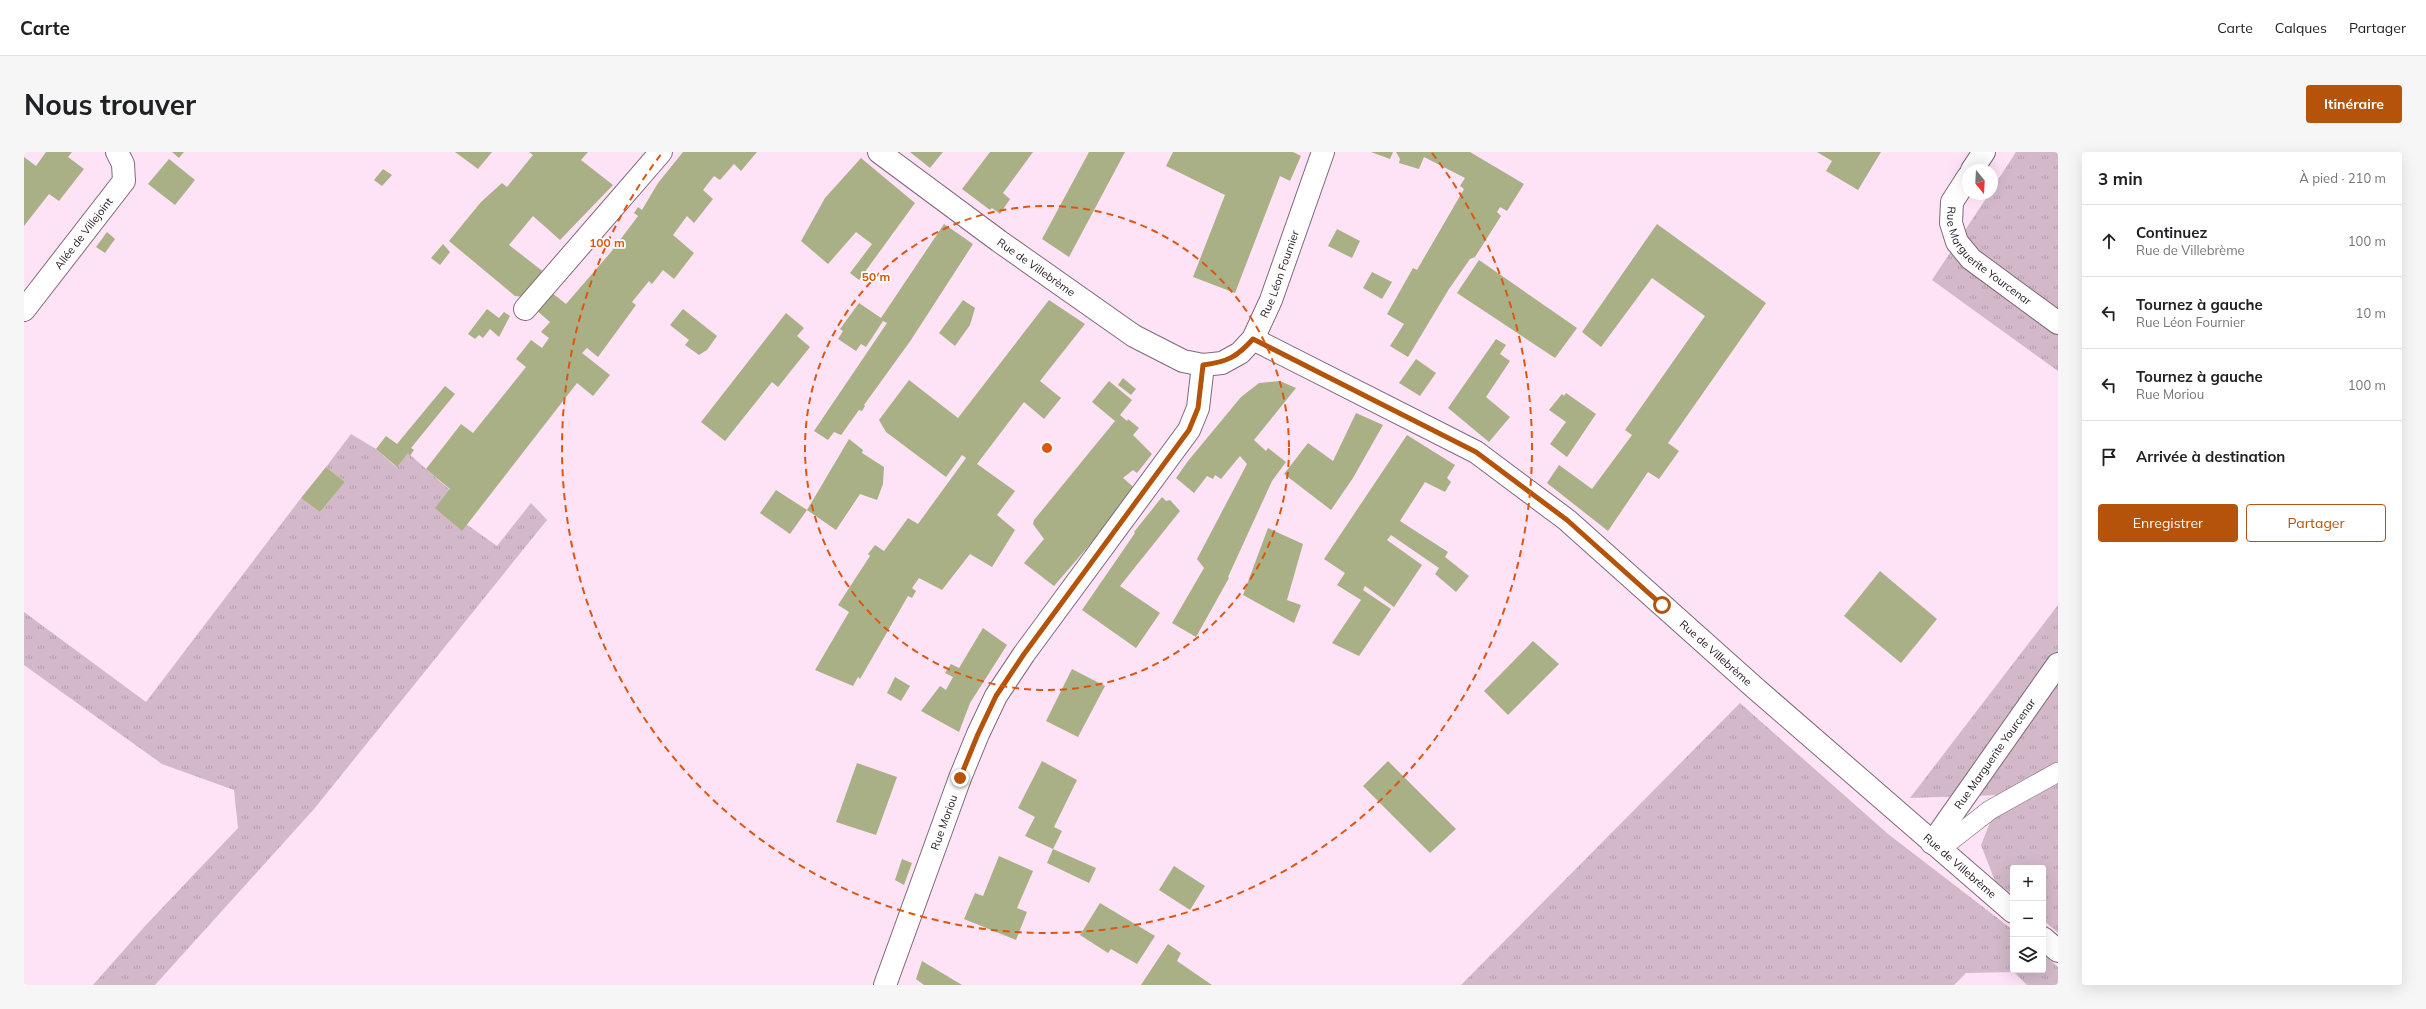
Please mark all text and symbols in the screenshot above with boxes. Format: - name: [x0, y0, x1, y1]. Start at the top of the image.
- text: Carte: [20, 16, 70, 40]
- text: Carte: [2217, 19, 2253, 37]
- text: Calques: [2275, 19, 2327, 37]
- text: Partager: [2349, 19, 2406, 37]
- button: Itinéraire: [2306, 85, 2402, 123]
- text: Nous trouver: [24, 87, 196, 122]
- north arrow: [1962, 164, 1998, 200]
- text: 3 min: [2098, 168, 2143, 189]
- text: À pied · 210 m: [2299, 170, 2386, 186]
- street label: Allée de Villejoint: [51, 195, 116, 272]
- street label: Rue Marguerite Yourcenar: [1944, 206, 2034, 308]
- text: Continuez: [2136, 223, 2207, 242]
- street label: Rue Léon Fournier: [1257, 228, 1302, 320]
- icon: ahead: [2098, 230, 2120, 252]
- text: 100 m: [2348, 233, 2386, 249]
- text: 100 m: [589, 235, 625, 250]
- street label: Rue de Villebrème: [995, 235, 1078, 299]
- text: Rue de Villebrème: [2136, 242, 2245, 258]
- text: 50 m: [862, 269, 890, 284]
- text: Tournez à gauche: [2136, 295, 2263, 314]
- icon: left: [2098, 302, 2120, 324]
- text: 10 m: [2356, 305, 2386, 321]
- text: Rue Léon Fournier: [2136, 314, 2245, 330]
- text: Tournez à gauche: [2136, 367, 2263, 386]
- icon: left: [2098, 374, 2120, 396]
- text: 100 m: [2348, 377, 2386, 393]
- text: Rue Moriou: [2136, 386, 2204, 402]
- centre of rings: [1040, 441, 1054, 455]
- icon: arrive: [2098, 446, 2120, 468]
- text: Arrivée à destination: [2136, 447, 2285, 466]
- button: Enregistrer: [2098, 504, 2238, 542]
- button: Partager: [2246, 504, 2386, 542]
- route start: [1653, 596, 1671, 614]
- street label: Rue de Villebrème: [1677, 617, 1755, 689]
- street label: Rue Marguerite Yourcenar: [1951, 696, 2038, 812]
- route end: [951, 769, 969, 787]
- street label: Rue Moriou: [927, 793, 960, 852]
- street label: Rue de Villebrème: [1921, 830, 1999, 901]
- map controls: [2010, 865, 2046, 973]
- button: +: [2010, 865, 2046, 901]
- button: −: [2010, 901, 2046, 937]
- button: layers: [2010, 937, 2046, 973]

